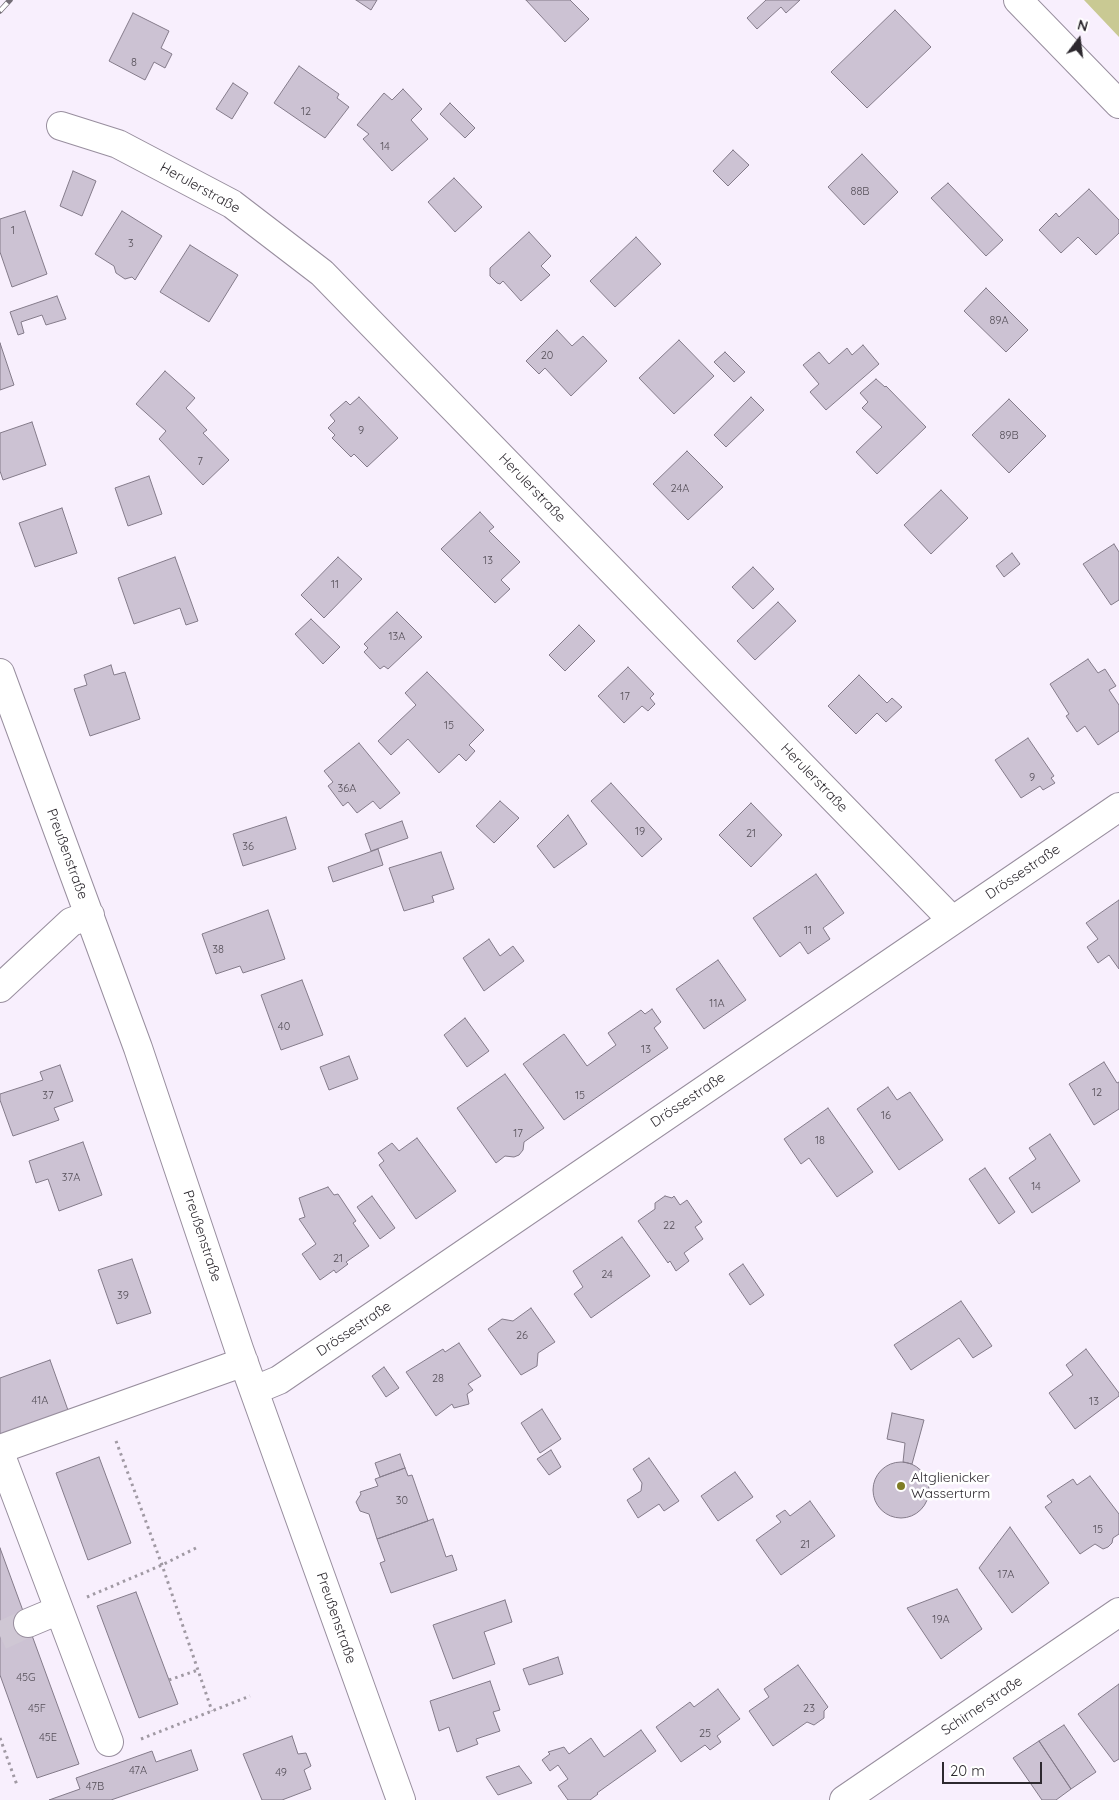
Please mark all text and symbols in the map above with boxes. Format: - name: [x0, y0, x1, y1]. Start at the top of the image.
- north arrow: [1054, 15, 1104, 65]
- text: N: [1076, 15, 1090, 36]
- house number: 8: [131, 56, 137, 70]
- house number: 12: [301, 105, 311, 119]
- house number: 14: [380, 140, 390, 154]
- street label: Herulerstraße: [157, 159, 243, 217]
- house number: 88B: [850, 185, 870, 199]
- house number: 1: [11, 224, 15, 238]
- house number: 3: [128, 237, 134, 251]
- house number: 89A: [989, 314, 1009, 328]
- house number: 20: [541, 349, 553, 363]
- house number: 9: [358, 424, 364, 438]
- house number: 89B: [999, 429, 1019, 443]
- street label: Herulerstraße: [495, 450, 569, 526]
- house number: 7: [197, 455, 203, 469]
- house number: 24A: [671, 482, 689, 496]
- house number: 13: [483, 554, 493, 568]
- house number: 11: [331, 578, 339, 592]
- house number: 13A: [389, 630, 405, 644]
- house number: 17: [620, 690, 630, 704]
- house number: 15: [444, 719, 454, 733]
- street label: Herulerstraße: [777, 740, 851, 816]
- house number: 9: [1029, 771, 1035, 785]
- house number: 36A: [338, 782, 356, 796]
- street label: Preußenstraße: [43, 806, 91, 902]
- house number: 19: [635, 825, 645, 839]
- house number: 21: [746, 827, 756, 841]
- house number: 36: [242, 840, 254, 854]
- street label: Drössestraße: [983, 841, 1063, 903]
- house number: 11: [804, 924, 812, 938]
- house number: 38: [212, 943, 224, 957]
- house number: 11A: [709, 997, 725, 1011]
- house number: 40: [278, 1020, 290, 1034]
- house number: 13: [641, 1043, 651, 1057]
- street label: Drössestraße: [648, 1069, 728, 1131]
- house number: 12: [1092, 1086, 1102, 1100]
- house number: 37: [42, 1089, 54, 1103]
- house number: 15: [575, 1089, 585, 1103]
- house number: 16: [881, 1109, 891, 1123]
- house number: 17: [513, 1127, 523, 1141]
- house number: 18: [815, 1134, 825, 1148]
- house number: 37A: [62, 1171, 80, 1185]
- house number: 14: [1031, 1180, 1041, 1194]
- street label: Preußenstraße: [179, 1188, 225, 1284]
- house number: 22: [663, 1219, 675, 1233]
- house number: 21: [333, 1252, 343, 1266]
- house number: 24: [601, 1268, 613, 1282]
- house number: 39: [117, 1289, 129, 1303]
- street label: Drössestraße: [314, 1298, 394, 1360]
- house number: 26: [516, 1329, 528, 1343]
- house number: 28: [432, 1372, 444, 1386]
- house number: 41A: [32, 1394, 48, 1408]
- house number: 13: [1089, 1395, 1099, 1409]
- place label: Altglienicker Wasserturm: [911, 1470, 990, 1502]
- marker: Altglienicker Wasserturm: [895, 1480, 907, 1492]
- house number: 30: [396, 1494, 408, 1508]
- house number: 15: [1093, 1523, 1103, 1537]
- house number: 21: [800, 1538, 810, 1552]
- house number: 17A: [998, 1568, 1014, 1582]
- street label: Preußenstraße: [313, 1570, 359, 1666]
- house number: 19A: [932, 1613, 950, 1627]
- house number: 45G: [16, 1671, 36, 1685]
- street label: Schirnerstraße: [938, 1673, 1026, 1739]
- house number: 45F: [28, 1702, 46, 1716]
- house number: 23: [803, 1702, 815, 1716]
- house number: 25: [699, 1727, 711, 1741]
- house number: 45E: [39, 1731, 57, 1745]
- scale bar: [944, 1752, 1044, 1784]
- text: 20 m: [950, 1761, 985, 1780]
- house number: 47A: [129, 1764, 147, 1778]
- house number: 49: [275, 1766, 287, 1780]
- house number: 47B: [86, 1780, 104, 1794]

